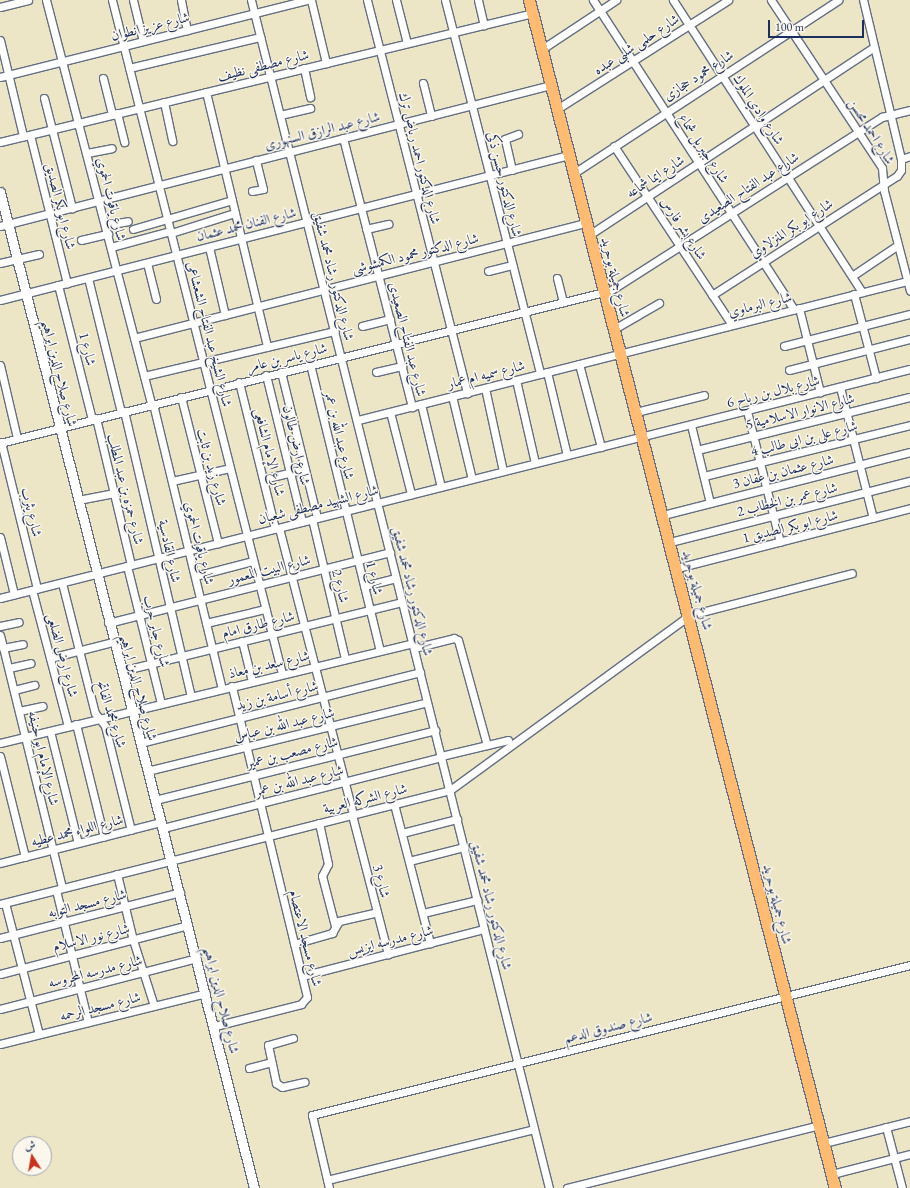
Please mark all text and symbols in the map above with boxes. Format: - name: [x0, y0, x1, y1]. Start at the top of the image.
- street label: شارع عزيز انطوان: [109, 8, 191, 44]
- street label: شارع حلمى شلبى عبده: [590, 10, 682, 78]
- scale bar: [770, 12, 866, 38]
- text: 100 m: [775, 19, 804, 35]
- street label: شارع مصطفى نظيف: [216, 46, 310, 84]
- street label: شارع محمود حجازى: [660, 46, 736, 104]
- street label: شارع وادي الملوك: [730, 71, 788, 147]
- street label: شارع الدكتور احمد رياض ترك: [395, 90, 445, 226]
- street label: شارع احمد محسن: [845, 95, 899, 167]
- street label: شارع عبد الرازق السنهورى: [262, 107, 382, 153]
- street label: شارع جبريل شماع: [675, 110, 733, 186]
- street label: شارع الدكتور حسن ذكى: [484, 130, 526, 238]
- street label: شارع عبد الفتاح الصعيدى: [694, 148, 802, 226]
- street label: شارع ايما شماعه: [623, 151, 687, 201]
- street label: شارع ياقوت الحموي: [94, 156, 130, 242]
- street label: شارع ابو بكر الصديق: [42, 161, 80, 251]
- street label: شارع بشر فارس: [657, 193, 711, 263]
- street label: شارع ابو بكر المنزلاوي: [746, 195, 836, 261]
- street label: شارع الفنان محمد عثمان: [194, 203, 298, 245]
- street label: شارع الدكتور رشاد محمد شفيق: [310, 210, 358, 342]
- street label: شارع الدكتور محمود الكمشوشى: [350, 229, 480, 277]
- street label: شارع جميلة بوحريد: [598, 235, 634, 319]
- street label: شارع الشيخ عبد الفتاح الشعشاعى: [184, 259, 236, 409]
- street label: شارع عبد الفتاح الصعيدى: [386, 280, 430, 398]
- street label: شارع البرماوي: [726, 288, 794, 320]
- street label: شارع صلاح الدين ابراهيم: [39, 318, 81, 428]
- street label: شارع 1: [76, 331, 100, 367]
- street label: شارع ياسر بن عامر: [245, 339, 329, 375]
- street label: شارع سميه ام عمار: [446, 356, 526, 392]
- street label: شارع بلال بن رباح 6: [725, 371, 821, 411]
- street label: شارع عبد الله بن عمر: [322, 389, 358, 481]
- street label: شارع الانوار الاسلامية 5: [744, 389, 856, 433]
- street label: شارع ارض طالون: [280, 403, 314, 487]
- street label: شارع الإمام الشافعى: [251, 406, 289, 498]
- street label: شارع على بن ابى طالب 4: [749, 417, 859, 459]
- street label: شارع زيد بن ثابت: [194, 427, 230, 507]
- street label: شارع حمزه بن عبد المطلب: [104, 432, 148, 546]
- street label: شارع عثمان بن عفان 3: [731, 450, 835, 492]
- street label: شارع عمر بن الخطاب 2: [735, 478, 839, 520]
- street label: شارع الشهيد مصطفى شعبان: [256, 481, 380, 527]
- street label: شارع يثرب: [18, 486, 46, 538]
- street label: شارع ياقوت الحموي: [182, 500, 218, 586]
- street label: شارع ابو بكر الصديق 1: [740, 506, 840, 546]
- street label: شارع القادسية: [155, 518, 185, 584]
- street label: شارع الدكتور رشاد محمد شفيق: [389, 525, 437, 657]
- street label: شارع جميلة بوحريد: [679, 548, 717, 632]
- street label: شارع البيت المعمور: [226, 551, 312, 587]
- street label: شارع 1: [363, 560, 387, 596]
- street label: شارع 2: [329, 568, 353, 604]
- street label: شارع جابر حرب: [140, 593, 174, 669]
- street label: شارع طارق امام: [220, 607, 296, 641]
- street label: شارع ارض الضلعى: [44, 611, 82, 699]
- street label: شارع صلاح الدين ابراهيم: [117, 632, 161, 742]
- street label: شارع سعد بن معاذ: [227, 646, 311, 682]
- street label: شارع أسامة بن زيد: [234, 677, 320, 713]
- street label: شارع محمد الفاتح: [93, 678, 131, 750]
- street label: شارع عبد الله بن عباس: [232, 703, 336, 745]
- street label: شارع الإمام ابو حنيفه: [25, 709, 63, 807]
- street label: شارع مصعب بن عمير: [244, 733, 340, 771]
- street label: شارع عبد الله بن عمر: [253, 761, 345, 799]
- street label: شارع الشركه العربية: [321, 779, 409, 817]
- street label: شارع اللواء محمد عطيه: [29, 810, 125, 850]
- street label: شارع الدكتور رشاد محمد شفيق: [468, 839, 516, 971]
- street label: شارع جميلة بوحريد: [760, 862, 796, 946]
- street label: شارع 3: [370, 863, 394, 899]
- street label: شارع مسجد التوبه: [46, 885, 128, 921]
- street label: شارع مسجد الاعتصام: [286, 888, 326, 988]
- street label: شارع نور الاسلام: [51, 919, 131, 955]
- street label: شارع مدرسه ايزيس: [345, 921, 435, 959]
- street label: شارع صلاح الدين ابراهيم: [201, 945, 243, 1055]
- street label: شارع مدرسه المحروسه: [46, 951, 144, 991]
- street label: شارع مسجد الرحمه: [58, 988, 142, 1024]
- street label: شارع صندوق الدعم: [562, 1008, 654, 1046]
- north arrow: [12, 1136, 52, 1176]
- text: ش: [23, 1137, 37, 1153]

